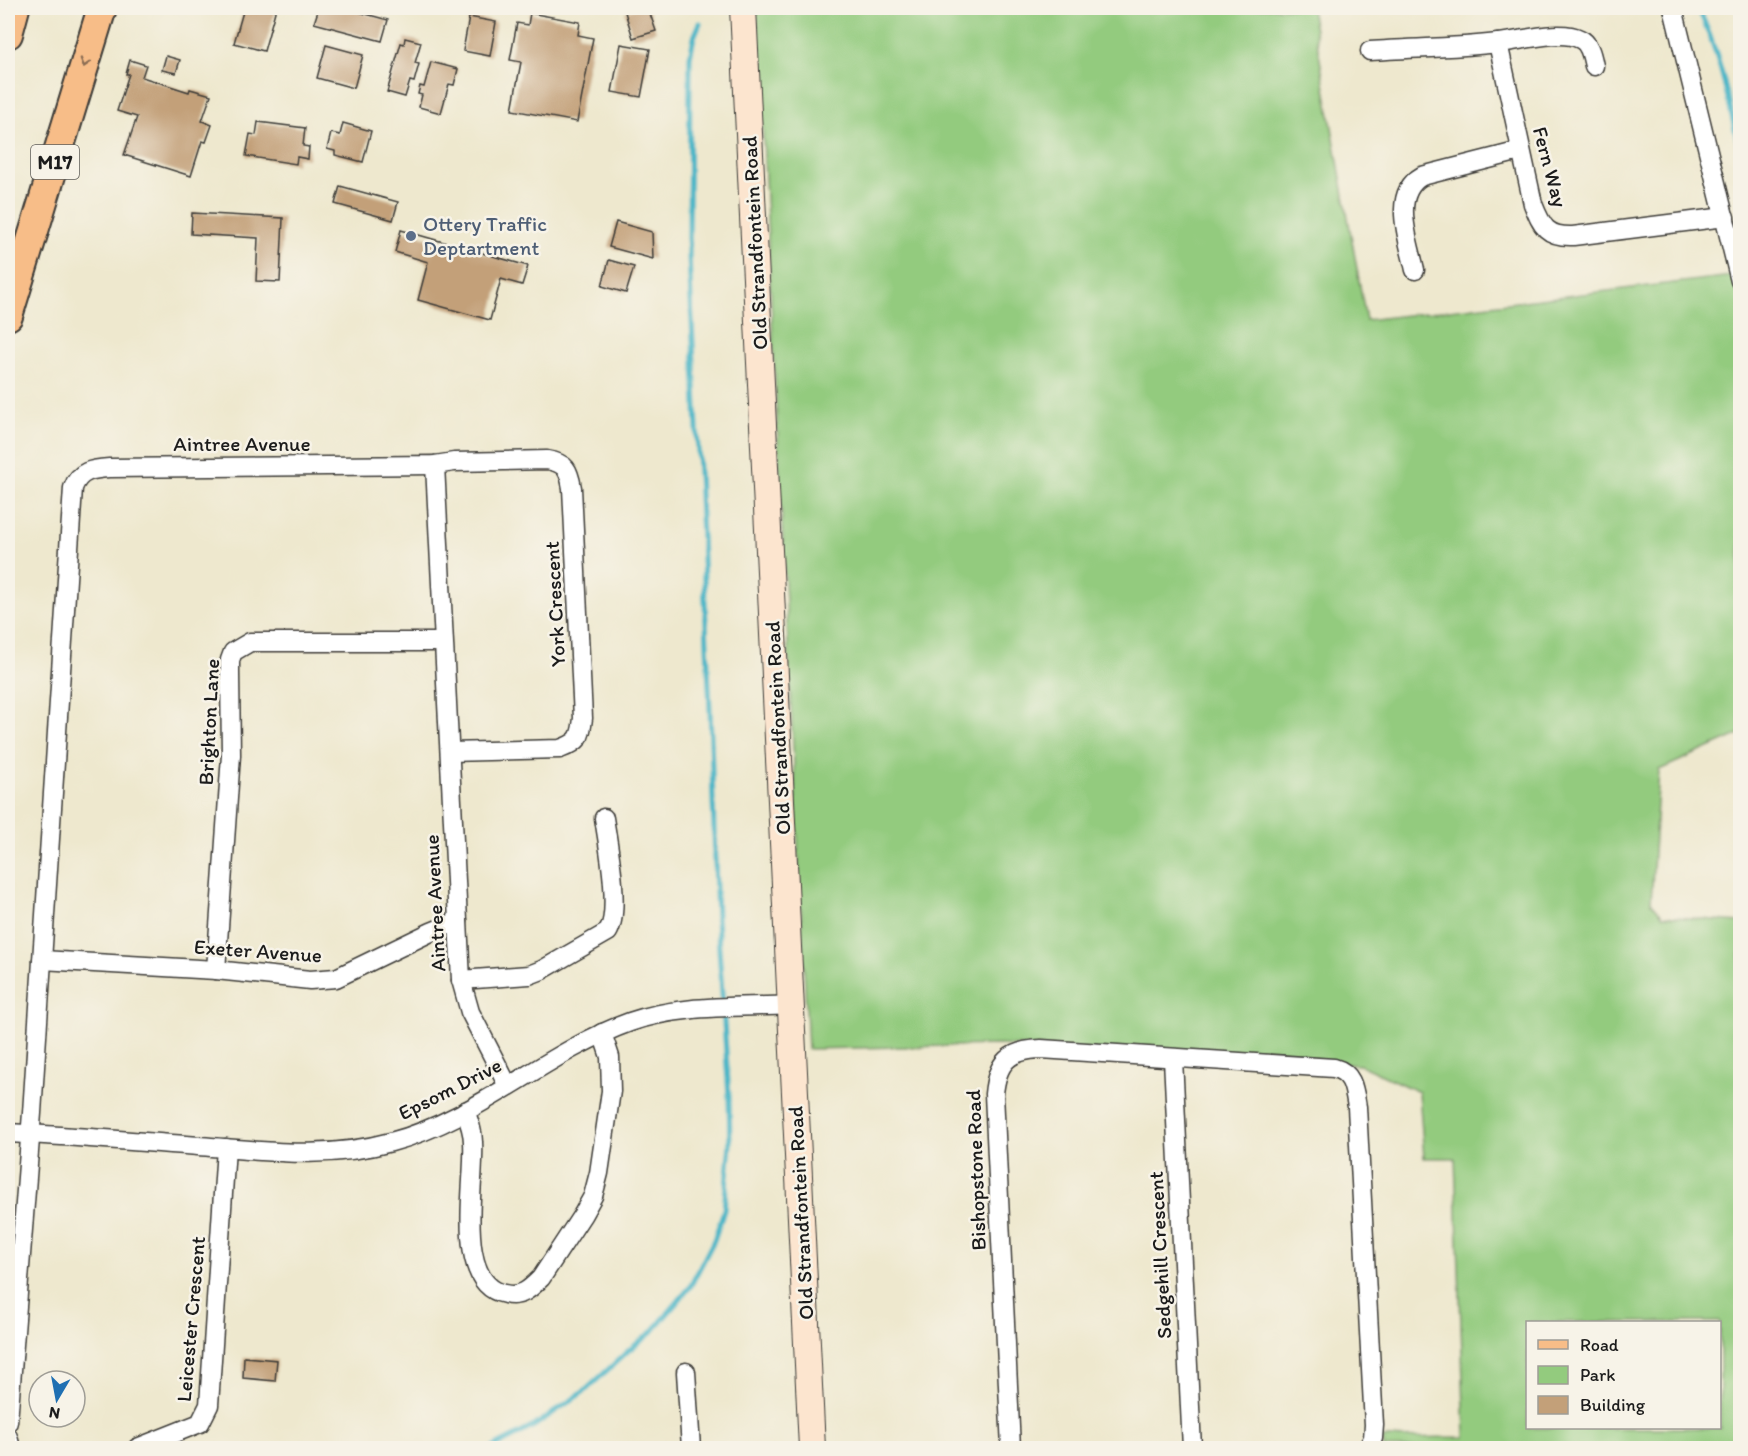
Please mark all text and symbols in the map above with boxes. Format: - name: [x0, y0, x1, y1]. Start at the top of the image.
- one-way arrow: [80, 57, 92, 68]
- street label: Fern Way: [1528, 124, 1573, 210]
- street label: Old Strandfontein Road: [736, 136, 773, 351]
- road number: M17: [31, 145, 79, 179]
- place label: Ottery Traffic Deptartment: [423, 211, 547, 260]
- marker: Ottery Traffic Deptartment: [404, 229, 418, 243]
- street label: Aintree Avenue: [173, 431, 311, 456]
- street label: York Crescent: [539, 540, 570, 667]
- street label: Old Strandfontein Road: [759, 621, 796, 836]
- street label: Brighton Lane: [193, 658, 224, 786]
- street label: Aintree Avenue: [418, 834, 451, 972]
- street label: Exeter Avenue: [193, 934, 323, 967]
- street label: Epsom Drive: [394, 1052, 506, 1125]
- street label: Bishopstone Road: [960, 1089, 991, 1251]
- street label: Old Strandfontein Road: [782, 1106, 819, 1321]
- street label: Sedgehill Crescent: [1143, 1171, 1176, 1339]
- street label: Leicester Crescent: [171, 1235, 210, 1403]
- legend: [1526, 1321, 1721, 1429]
- text: Road: [1580, 1334, 1619, 1356]
- text: Park: [1580, 1364, 1615, 1386]
- north arrow: [27, 1369, 87, 1429]
- text: Building: [1580, 1394, 1646, 1416]
- text: N: [48, 1403, 61, 1424]

